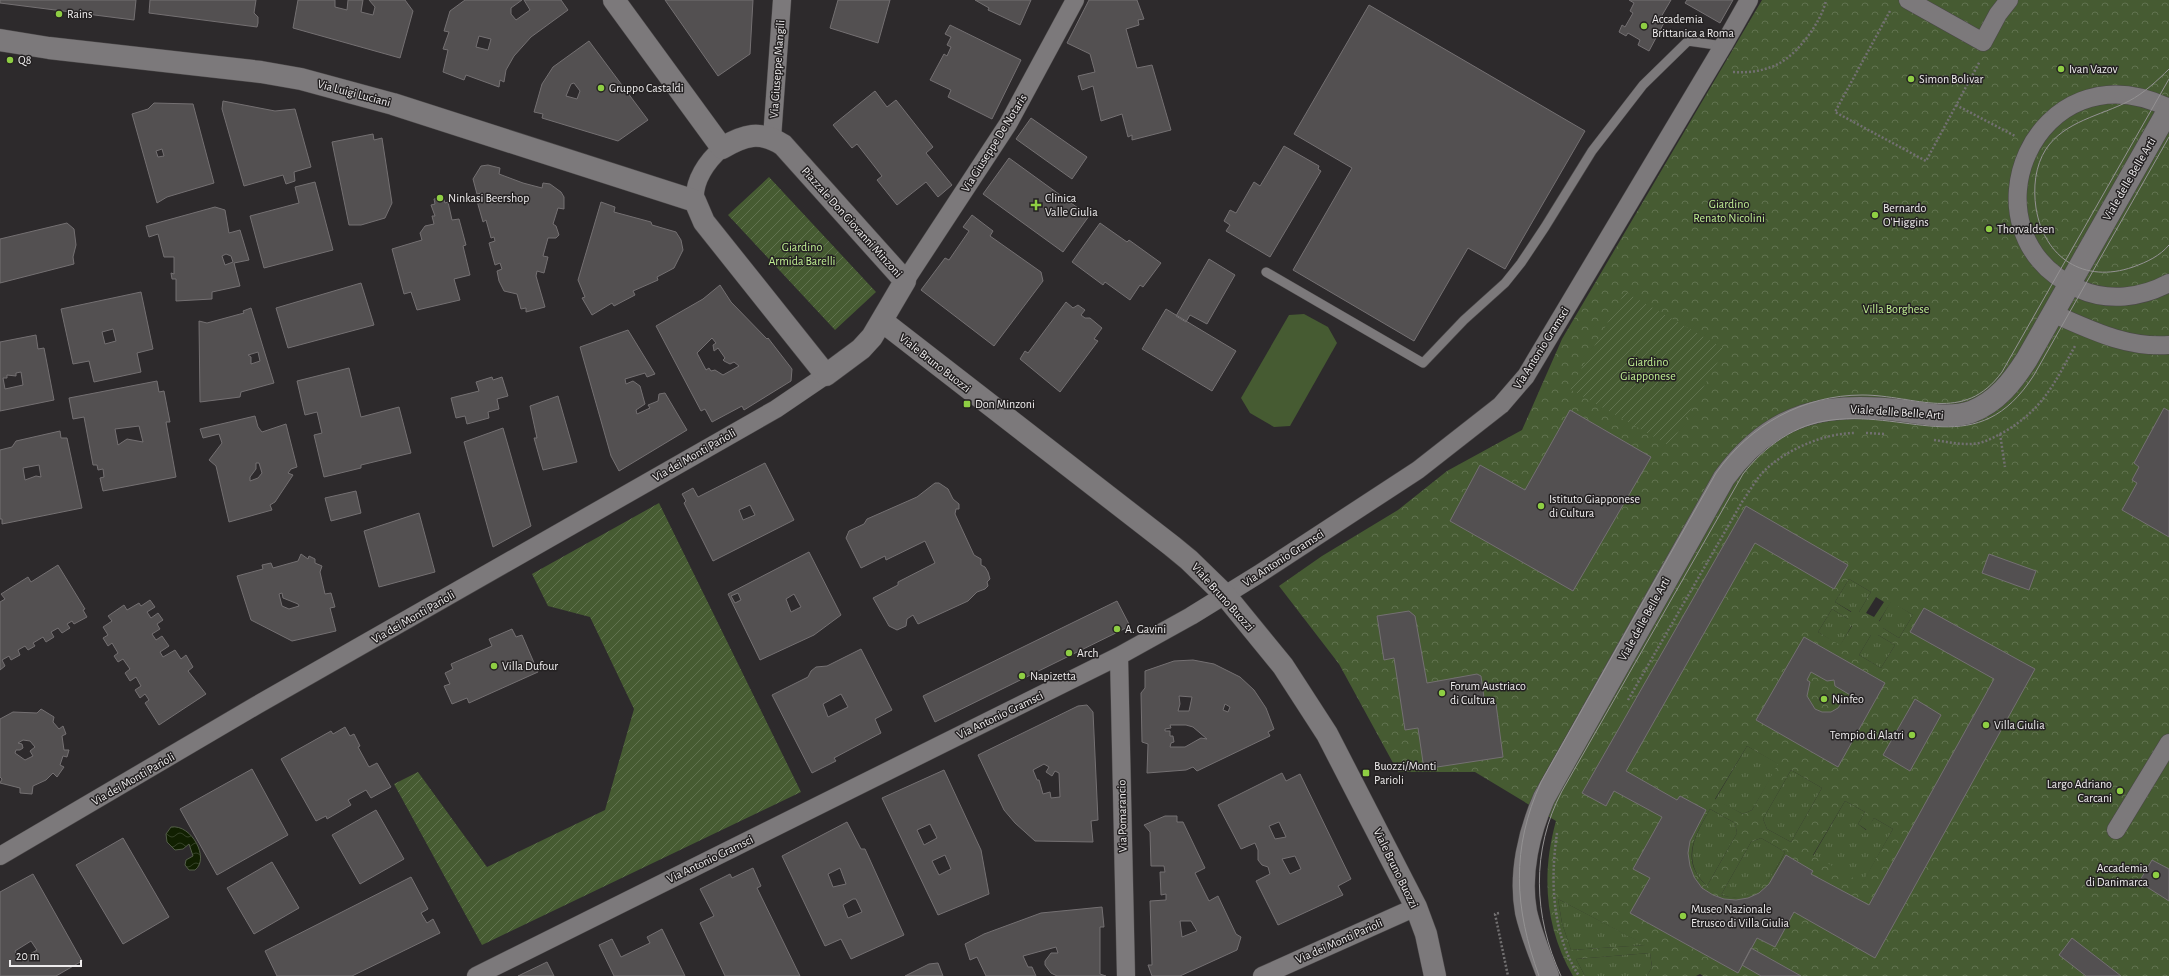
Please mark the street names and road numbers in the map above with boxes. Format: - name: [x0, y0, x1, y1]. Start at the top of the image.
- street label: Via Giuseppe Mangili: [768, 19, 786, 119]
- street label: Via Luigi Luciani: [316, 77, 392, 109]
- street label: Via Giuseppe De Notaris: [959, 92, 1029, 194]
- street label: Viale delle Belle Arti: [2100, 135, 2158, 223]
- street label: Piazzale Don Giovanni Minzoni: [799, 165, 905, 279]
- street label: Via Antonio Gramsci: [1511, 305, 1571, 391]
- street label: Viale Bruno Buozzi: [897, 331, 973, 395]
- street label: Viale delle Belle Arti: [1850, 403, 1944, 421]
- street label: Via dei Monti Parioli: [650, 426, 738, 484]
- street label: Via Antonio Gramsci: [1240, 527, 1326, 589]
- street label: Viale Bruno Buozzi: [1189, 561, 1257, 633]
- street label: Viale delle Belle Arti: [1616, 575, 1672, 663]
- street label: Via dei Monti Parioli: [369, 588, 457, 646]
- street label: Via Antonio Gramsci: [955, 689, 1045, 741]
- street label: Via dei Monti Parioli: [89, 750, 177, 808]
- street label: Via Pomarancio: [1115, 780, 1129, 852]
- street label: Viale Bruno Buozzi: [1372, 826, 1420, 910]
- street label: Via Antonio Gramsci: [665, 833, 755, 885]
- street label: Via dei Monti Parioli: [1294, 916, 1384, 966]

